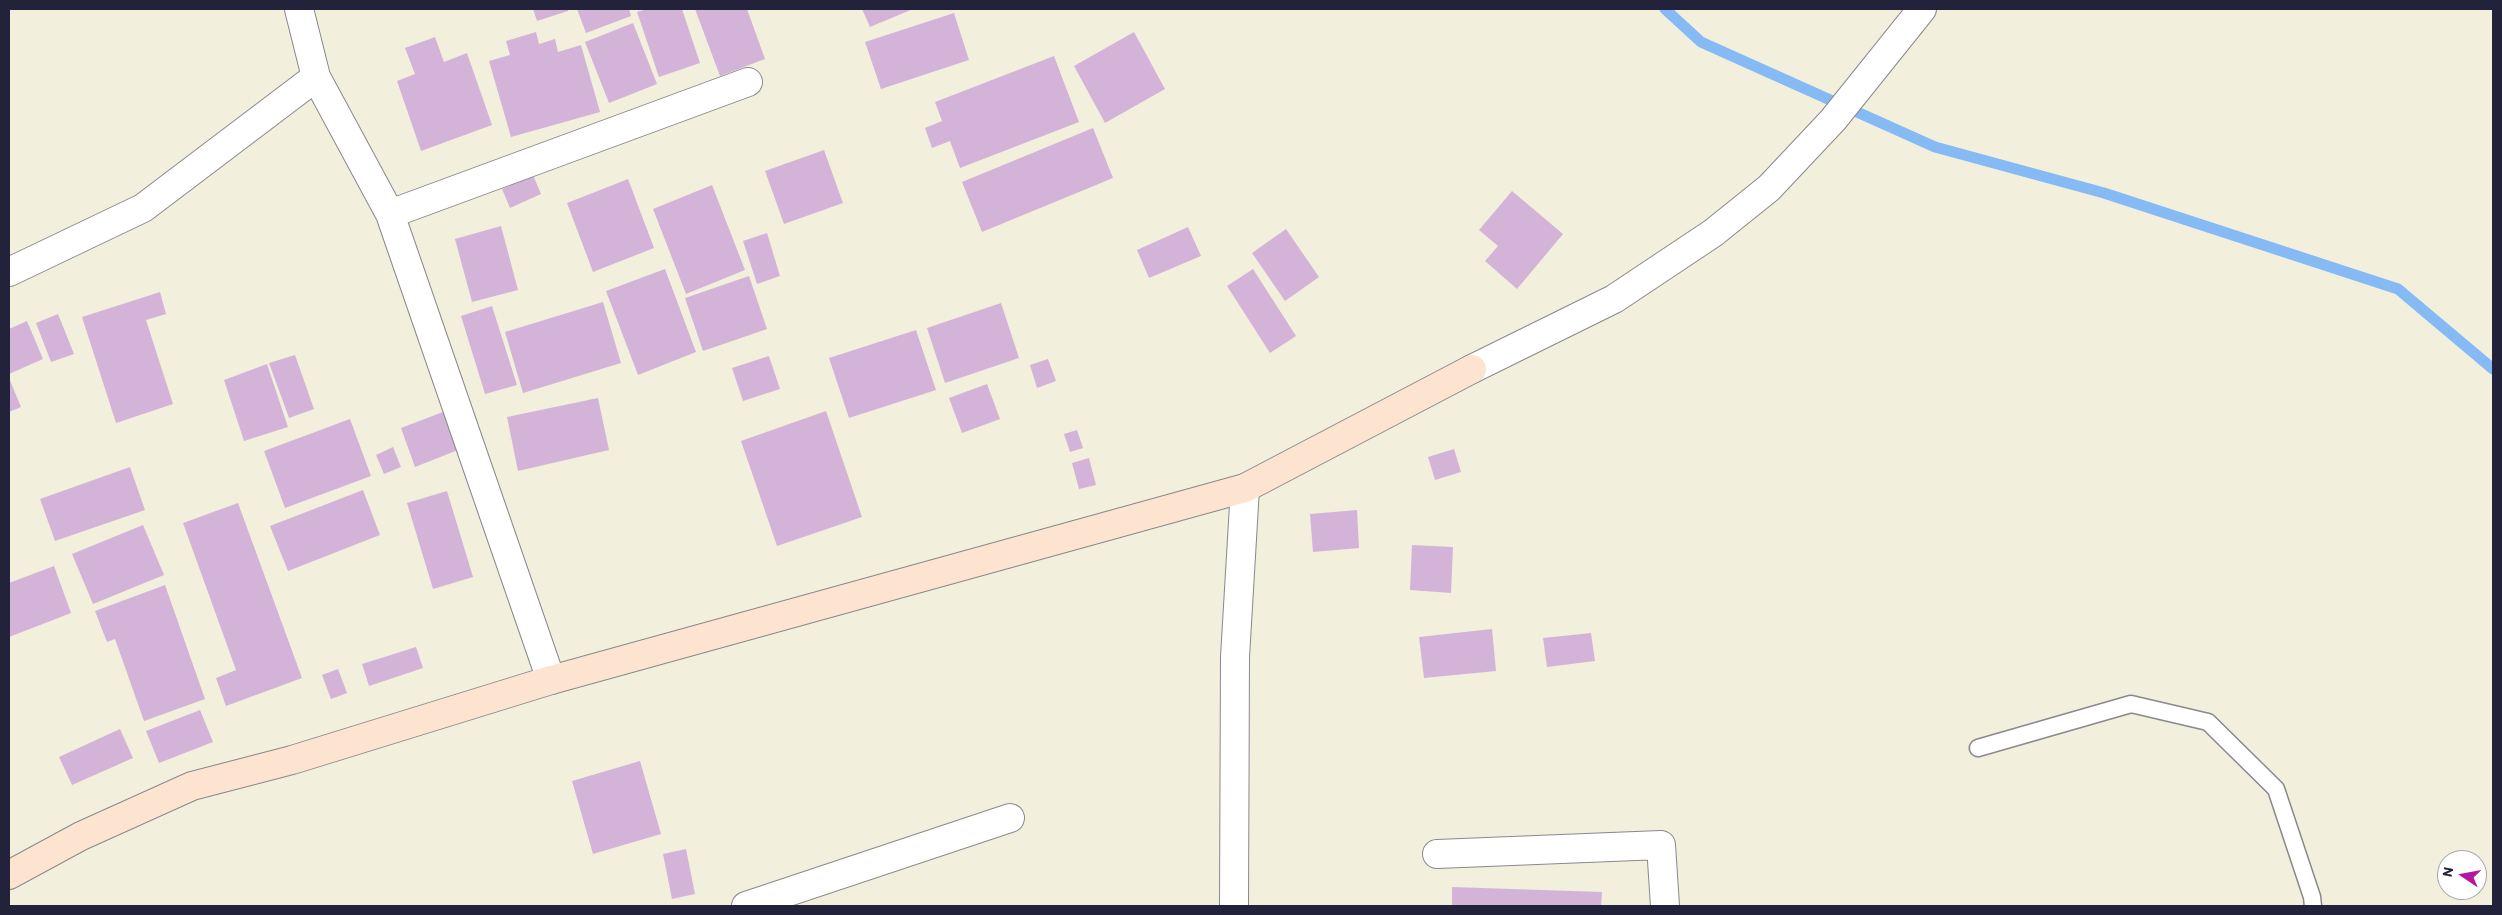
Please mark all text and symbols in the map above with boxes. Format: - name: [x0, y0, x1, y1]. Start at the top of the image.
- north arrow: [2437, 850, 2487, 900]
- text: N: [2439, 866, 2457, 878]

